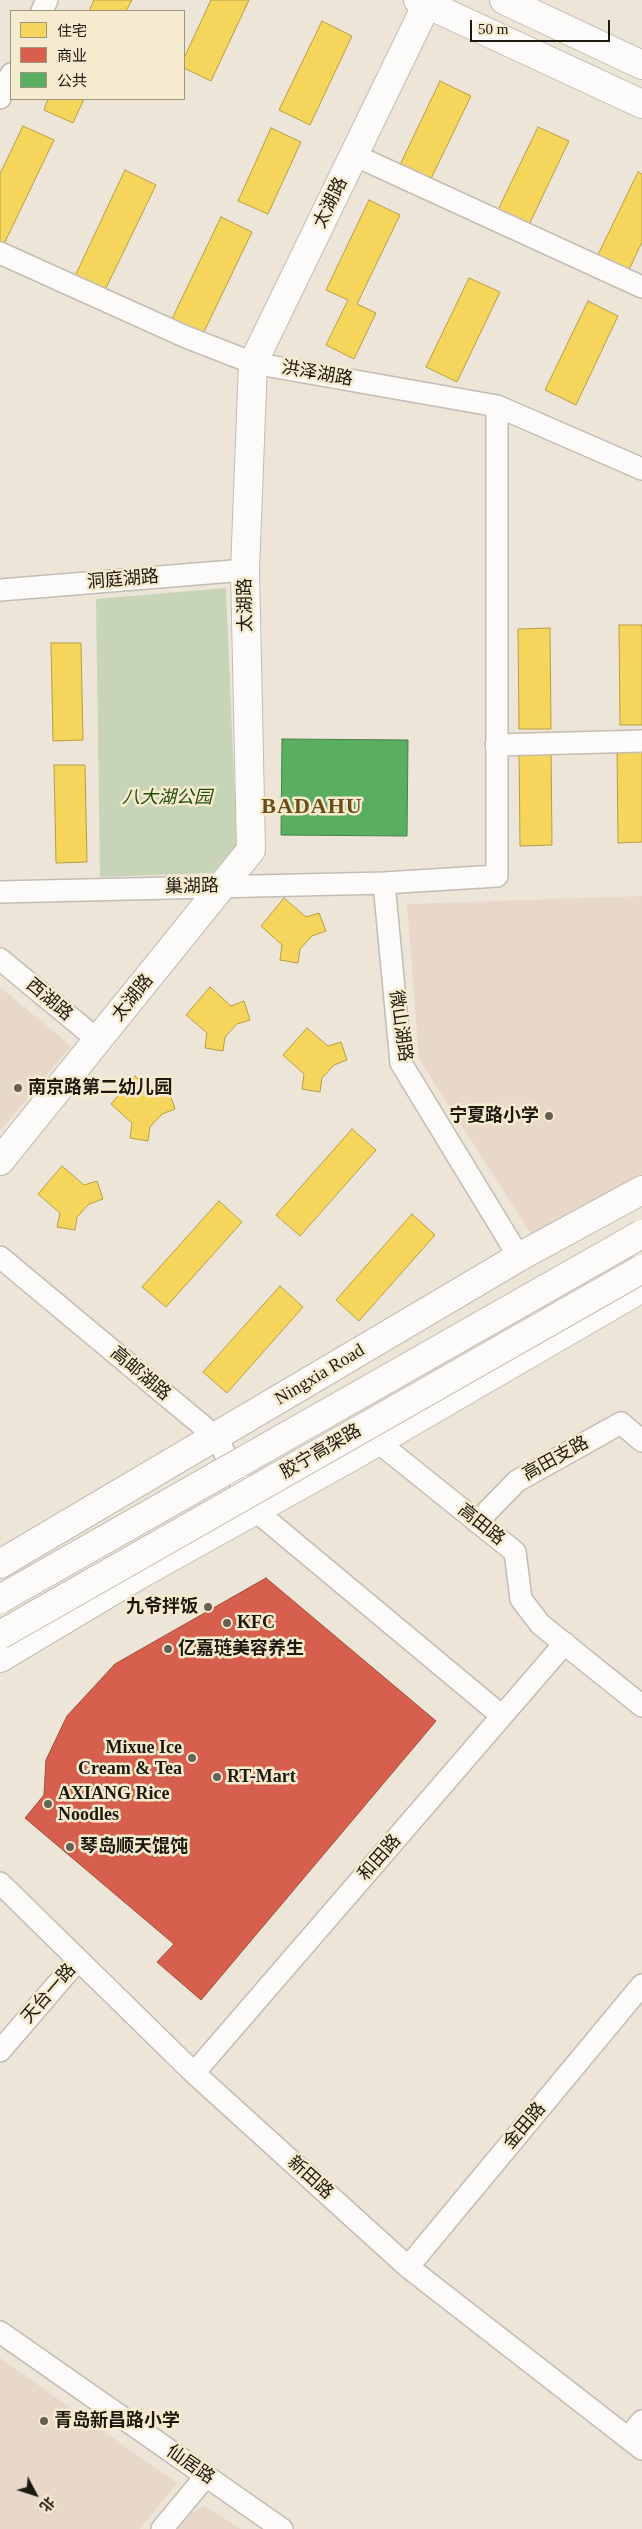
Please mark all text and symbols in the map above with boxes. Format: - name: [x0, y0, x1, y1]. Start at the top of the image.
- legend: [10, 10, 185, 100]
- scale bar: [472, 10, 612, 42]
- text: 50 m: [478, 21, 508, 37]
- text: 住宅: [57, 23, 87, 39]
- text: 商业: [57, 48, 87, 64]
- text: 公共: [57, 73, 87, 89]
- street label: 太湖路: [309, 174, 353, 232]
- street label: 洪泽湖路: [280, 357, 354, 391]
- street label: 洞庭湖路: [86, 566, 160, 594]
- street label: 太湖路: [235, 578, 257, 632]
- park label: 八大湖公园: [122, 787, 212, 809]
- district label: BADAHU: [261, 794, 363, 820]
- street label: 巢湖路: [165, 876, 219, 898]
- street label: 太湖路: [108, 970, 158, 1026]
- street label: 西湖路: [21, 974, 77, 1026]
- street label: 微山湖路: [384, 989, 416, 1063]
- place label: 南京路第二幼儿园: [28, 1077, 172, 1099]
- marker: 南京路第二幼儿园: [12, 1082, 24, 1094]
- place label: 宁夏路小学: [449, 1105, 539, 1127]
- marker: 宁夏路小学: [543, 1110, 555, 1122]
- street label: Ningxia Road: [271, 1340, 369, 1410]
- street label: 高邮湖路: [105, 1343, 175, 1405]
- street label: 胶宁高架路: [277, 1420, 365, 1484]
- street label: 高田支路: [519, 1432, 593, 1486]
- street label: 高田路: [453, 1500, 509, 1550]
- place label: 九爷拌饭: [126, 1596, 198, 1618]
- marker: 九爷拌饭: [202, 1601, 214, 1613]
- place label: KFC: [237, 1612, 275, 1634]
- marker: KFC: [221, 1617, 233, 1629]
- place label: 亿嘉琏美容养生: [178, 1638, 304, 1660]
- marker: 亿嘉琏美容养生: [162, 1643, 174, 1655]
- place label: Mixue Ice Cream & Tea: [78, 1737, 182, 1780]
- marker: Mixue Ice Cream & Tea: [186, 1752, 198, 1764]
- place label: RT-Mart: [227, 1766, 296, 1788]
- marker: RT-Mart: [211, 1771, 223, 1783]
- place label: AXIANG Rice Noodles: [58, 1783, 169, 1826]
- marker: AXIANG Rice Noodles: [42, 1798, 54, 1810]
- street label: 和田路: [354, 1831, 406, 1885]
- place label: 琴岛顺天馄饨: [80, 1836, 188, 1858]
- marker: 琴岛顺天馄饨: [64, 1841, 76, 1853]
- street label: 天台一路: [17, 1960, 81, 2028]
- street label: 金田路: [499, 2098, 551, 2154]
- street label: 新田路: [283, 2152, 337, 2204]
- place label: 青岛新昌路小学: [54, 2410, 180, 2432]
- marker: 青岛新昌路小学: [38, 2415, 50, 2427]
- street label: 仙居路: [162, 2441, 218, 2489]
- north arrow: [10, 2469, 60, 2519]
- text: 北: [37, 2494, 57, 2514]

